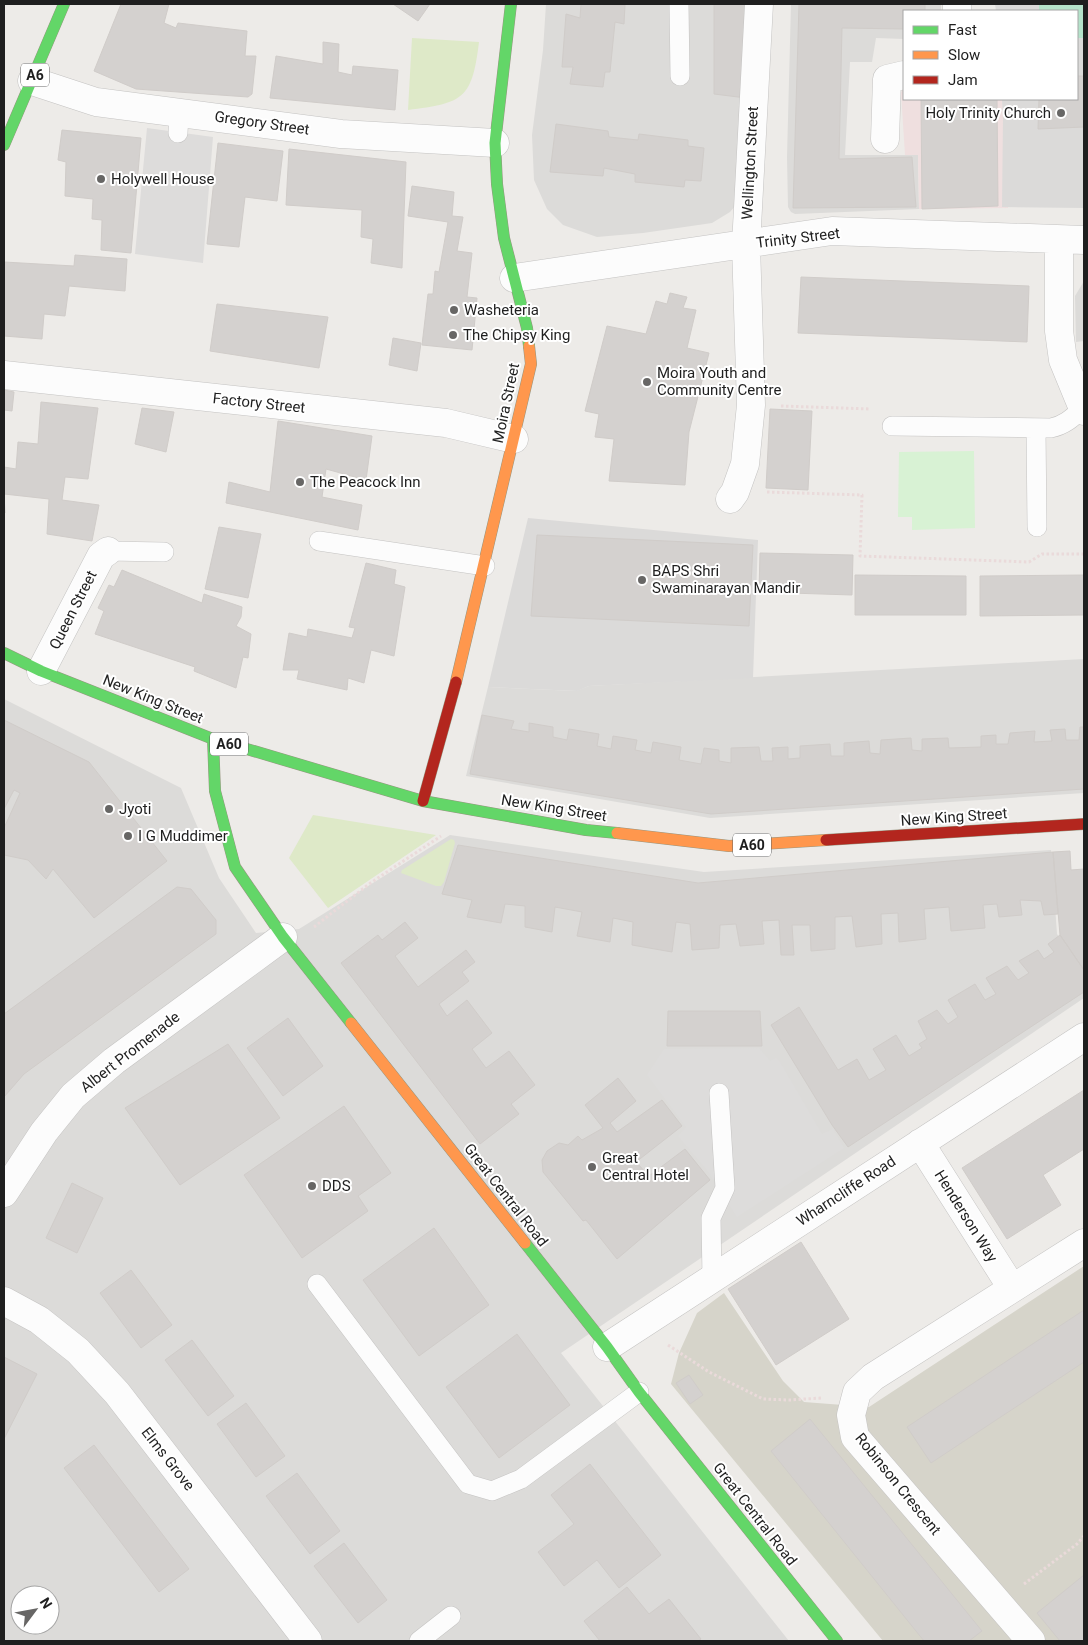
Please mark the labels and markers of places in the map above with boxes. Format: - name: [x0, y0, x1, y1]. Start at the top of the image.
- place label: Holy Trinity Church: [925, 104, 1051, 122]
- marker: Holy Trinity Church: [1055, 107, 1067, 119]
- place label: Holywell House: [111, 170, 215, 188]
- marker: Holywell House: [95, 173, 107, 185]
- place label: Washeteria: [464, 301, 539, 319]
- marker: Washeteria: [448, 304, 460, 316]
- place label: The Chipsy King: [463, 326, 570, 344]
- marker: The Chipsy King: [447, 329, 459, 341]
- place label: Moira Youth and Community Centre: [657, 364, 781, 399]
- marker: Moira Youth and Community Centre: [641, 376, 653, 388]
- place label: The Peacock Inn: [310, 473, 421, 491]
- marker: The Peacock Inn: [294, 476, 306, 488]
- place label: BAPS Shri Swaminarayan Mandir: [652, 562, 800, 597]
- marker: BAPS Shri Swaminarayan Mandir: [636, 574, 648, 586]
- place label: Jyoti: [119, 800, 151, 818]
- marker: Jyoti: [103, 803, 115, 815]
- place label: I G Muddimer: [138, 827, 228, 845]
- marker: I G Muddimer: [122, 830, 134, 842]
- place label: Great Central Hotel: [602, 1149, 689, 1184]
- marker: Great Central Hotel: [586, 1161, 598, 1173]
- place label: DDS: [322, 1177, 351, 1195]
- marker: DDS: [306, 1180, 318, 1192]

